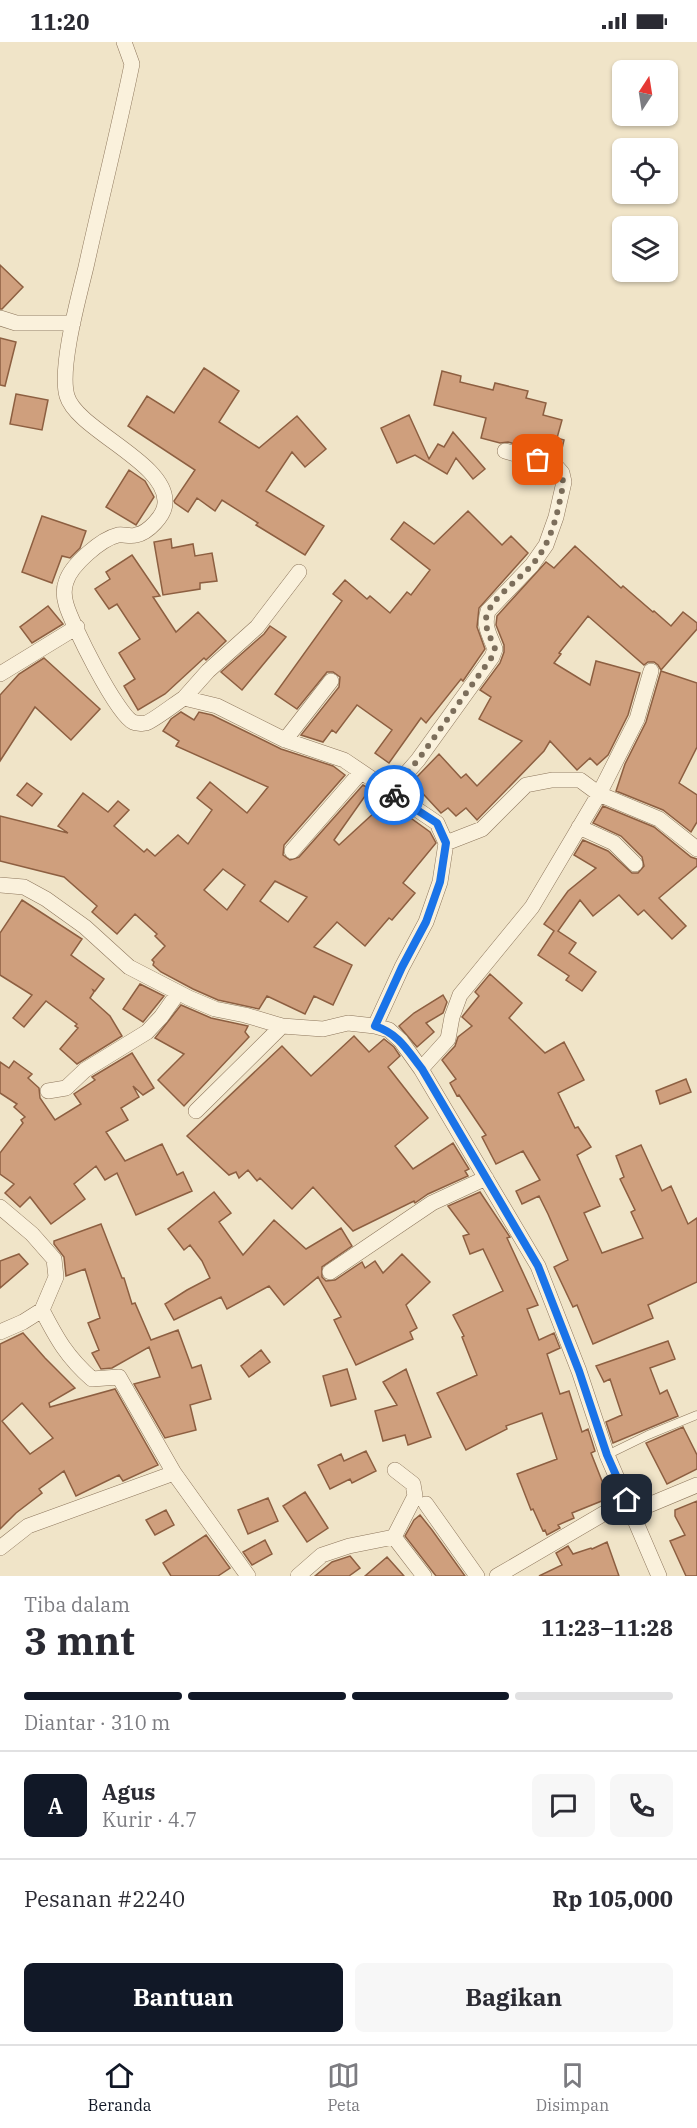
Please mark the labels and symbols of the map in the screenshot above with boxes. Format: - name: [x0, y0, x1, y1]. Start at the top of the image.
- north arrow: [612, 60, 678, 126]
- pin: [512, 434, 563, 485]
- courier: [364, 765, 424, 825]
- pin: [601, 1474, 652, 1525]

